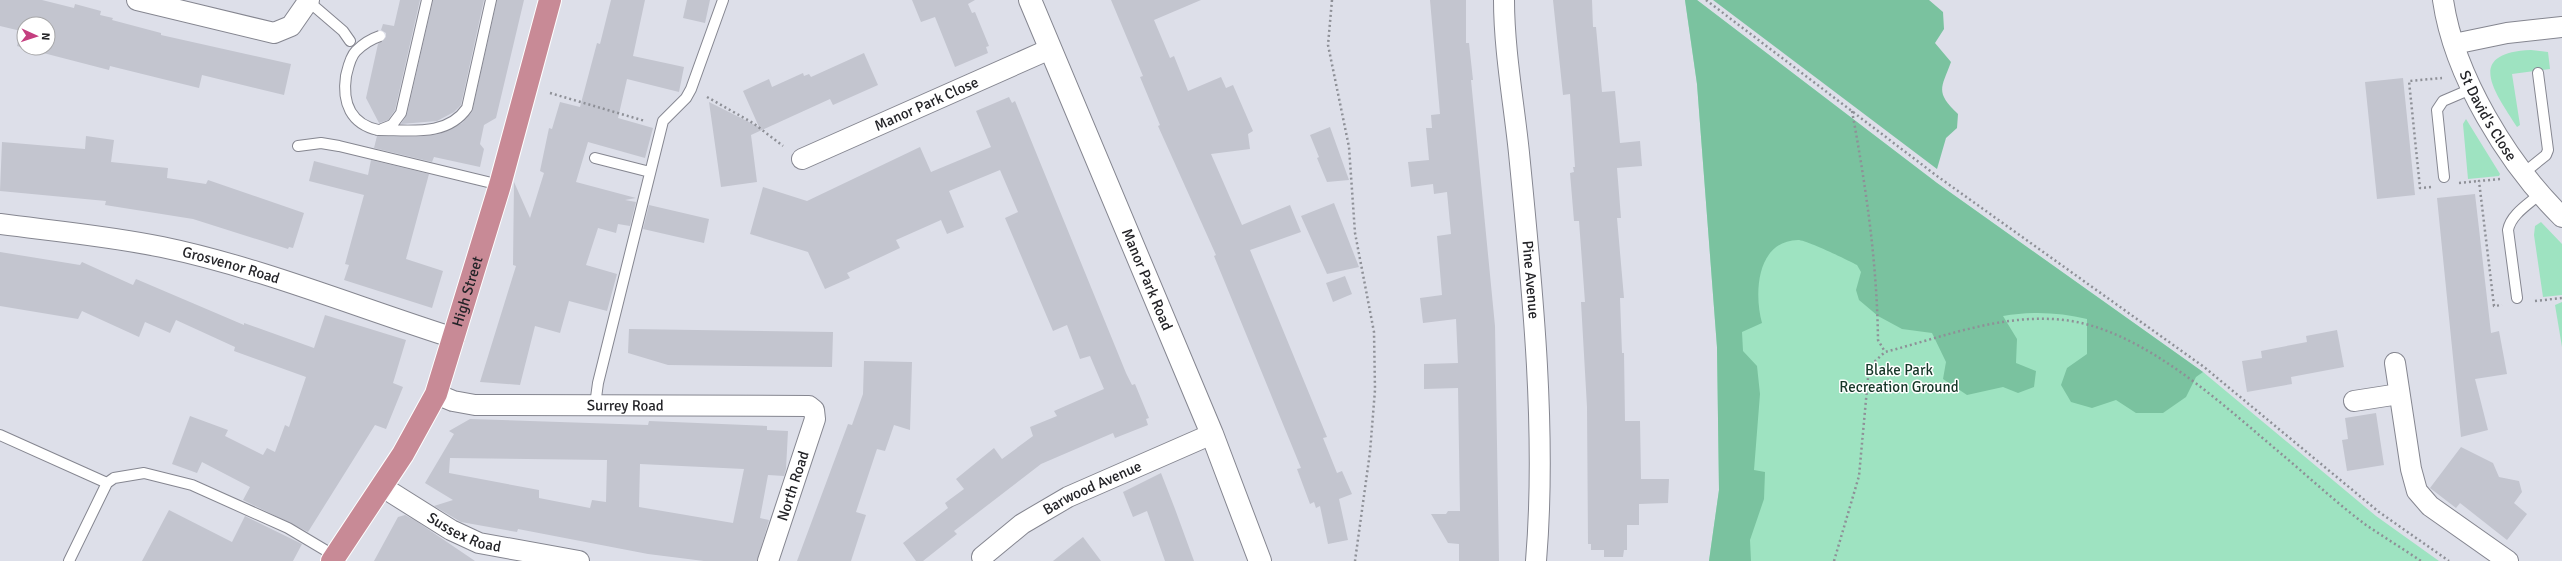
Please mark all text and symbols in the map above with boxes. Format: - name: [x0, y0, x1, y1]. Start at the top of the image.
- north arrow: [16, 16, 56, 56]
- text: N: [39, 32, 52, 41]
- street label: St David's Close: [2455, 68, 2521, 164]
- street label: Manor Park Close: [871, 73, 981, 135]
- street label: Manor Park Road: [1118, 226, 1177, 333]
- street label: Pine Avenue: [1518, 240, 1543, 319]
- street label: Grosvenor Road: [180, 243, 282, 288]
- street label: High Street: [448, 254, 487, 329]
- park label: Blake Park Recreation Ground: [1839, 361, 1959, 396]
- street label: Surrey Road: [587, 396, 664, 415]
- street label: North Road: [773, 449, 813, 523]
- street label: Barwood Avenue: [1040, 457, 1144, 519]
- street label: Sussex Road: [424, 508, 503, 556]

